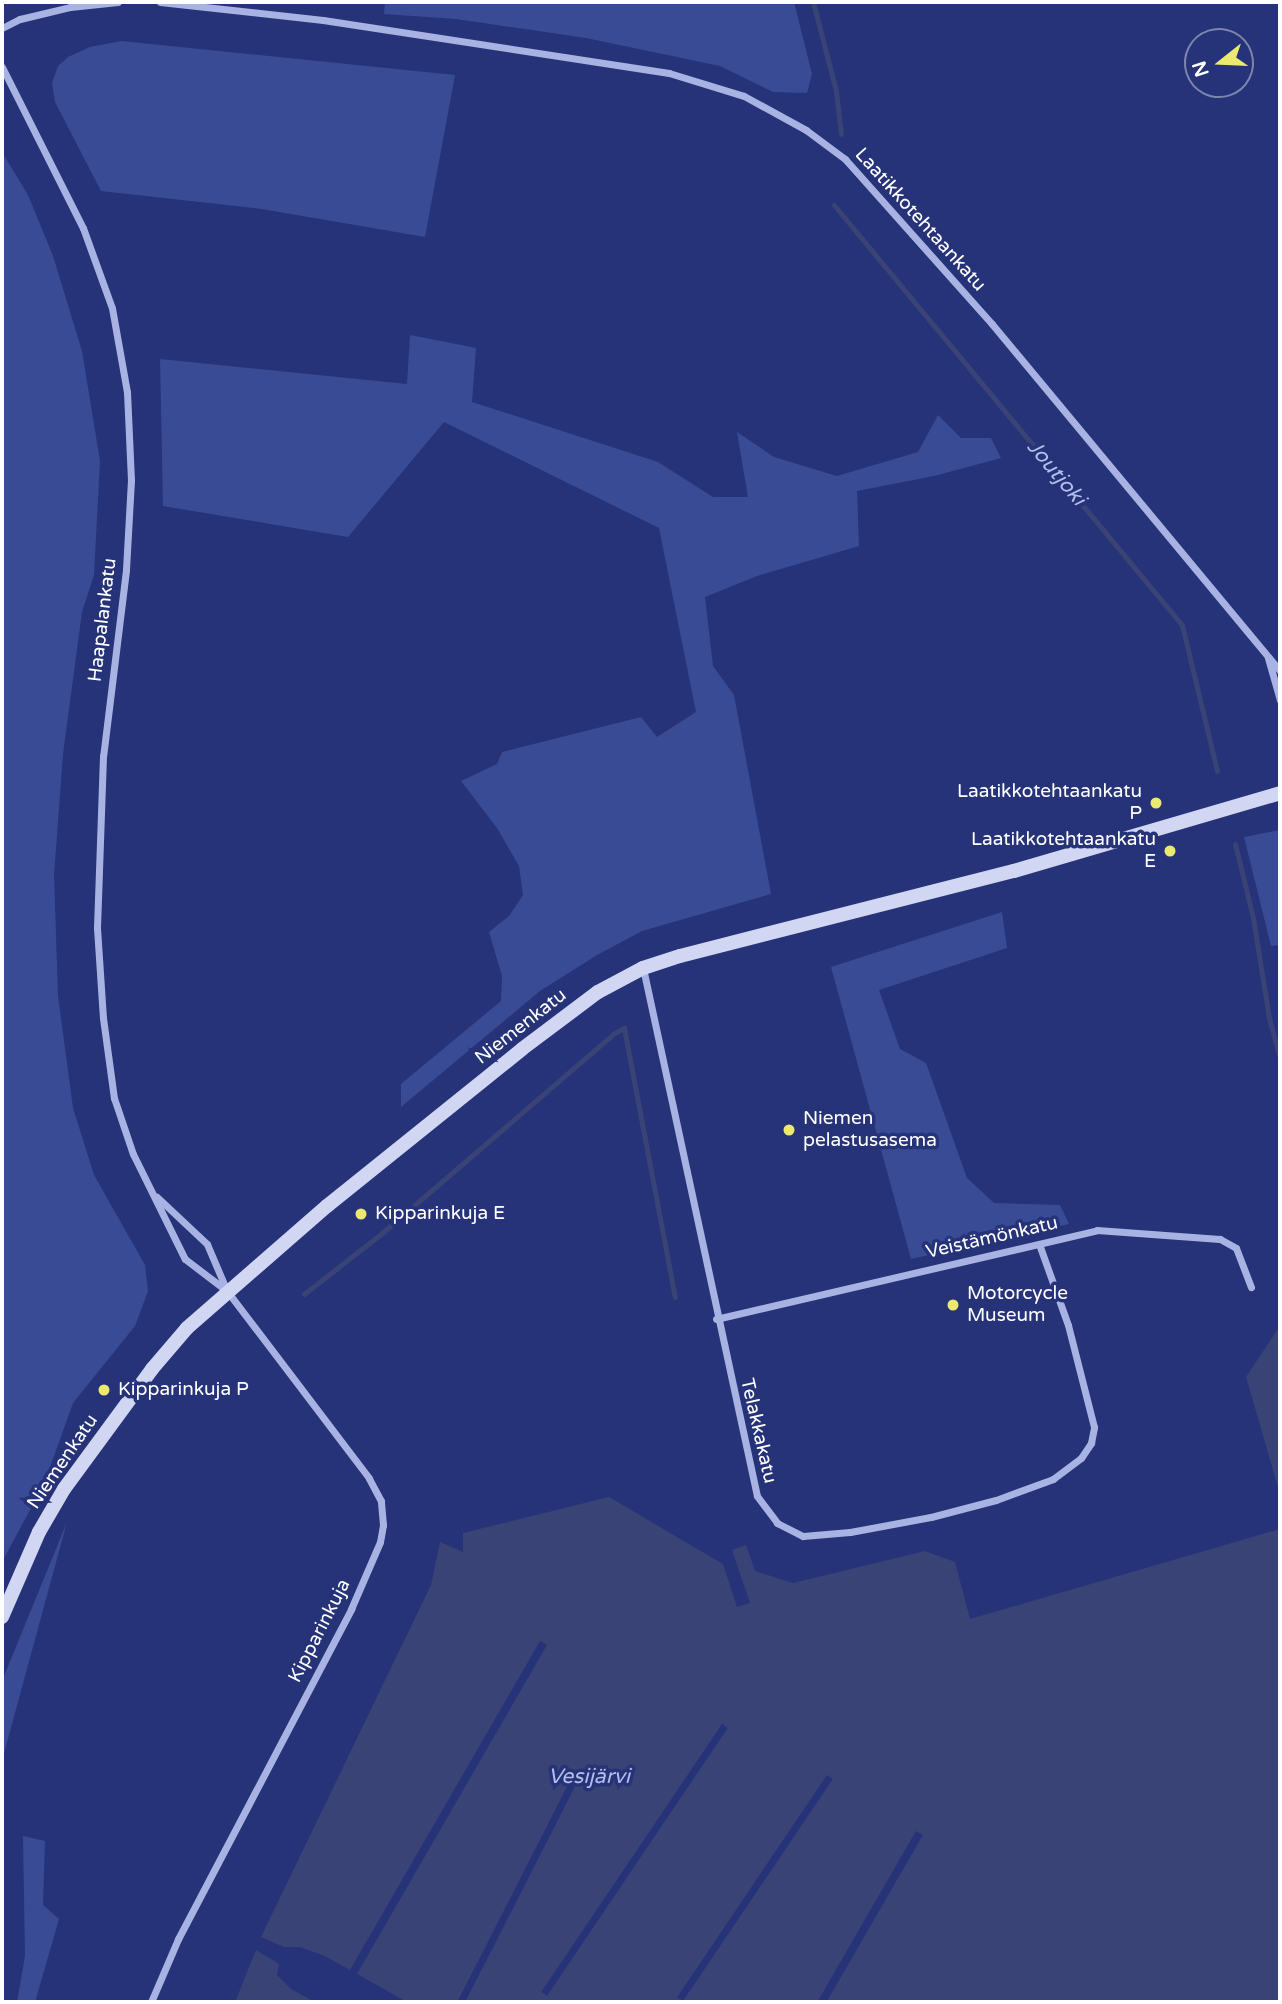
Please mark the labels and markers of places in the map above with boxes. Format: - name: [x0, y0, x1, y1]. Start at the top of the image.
- place label: Laatikkotehtaankatu P: [957, 781, 1142, 825]
- marker: Laatikkotehtaankatu P: [1148, 795, 1164, 811]
- place label: Laatikkotehtaankatu E: [971, 829, 1156, 873]
- marker: Laatikkotehtaankatu E: [1162, 843, 1178, 859]
- place label: Niemen pelastusasema: [803, 1108, 937, 1152]
- marker: Niemen pelastusasema: [781, 1122, 797, 1138]
- place label: Kipparinkuja E: [375, 1203, 505, 1225]
- marker: Kipparinkuja E: [353, 1206, 369, 1222]
- place label: Motorcycle Museum: [967, 1283, 1068, 1327]
- marker: Motorcycle Museum: [945, 1297, 961, 1313]
- place label: Kipparinkuja P: [118, 1379, 249, 1401]
- marker: Kipparinkuja P: [96, 1382, 112, 1398]

